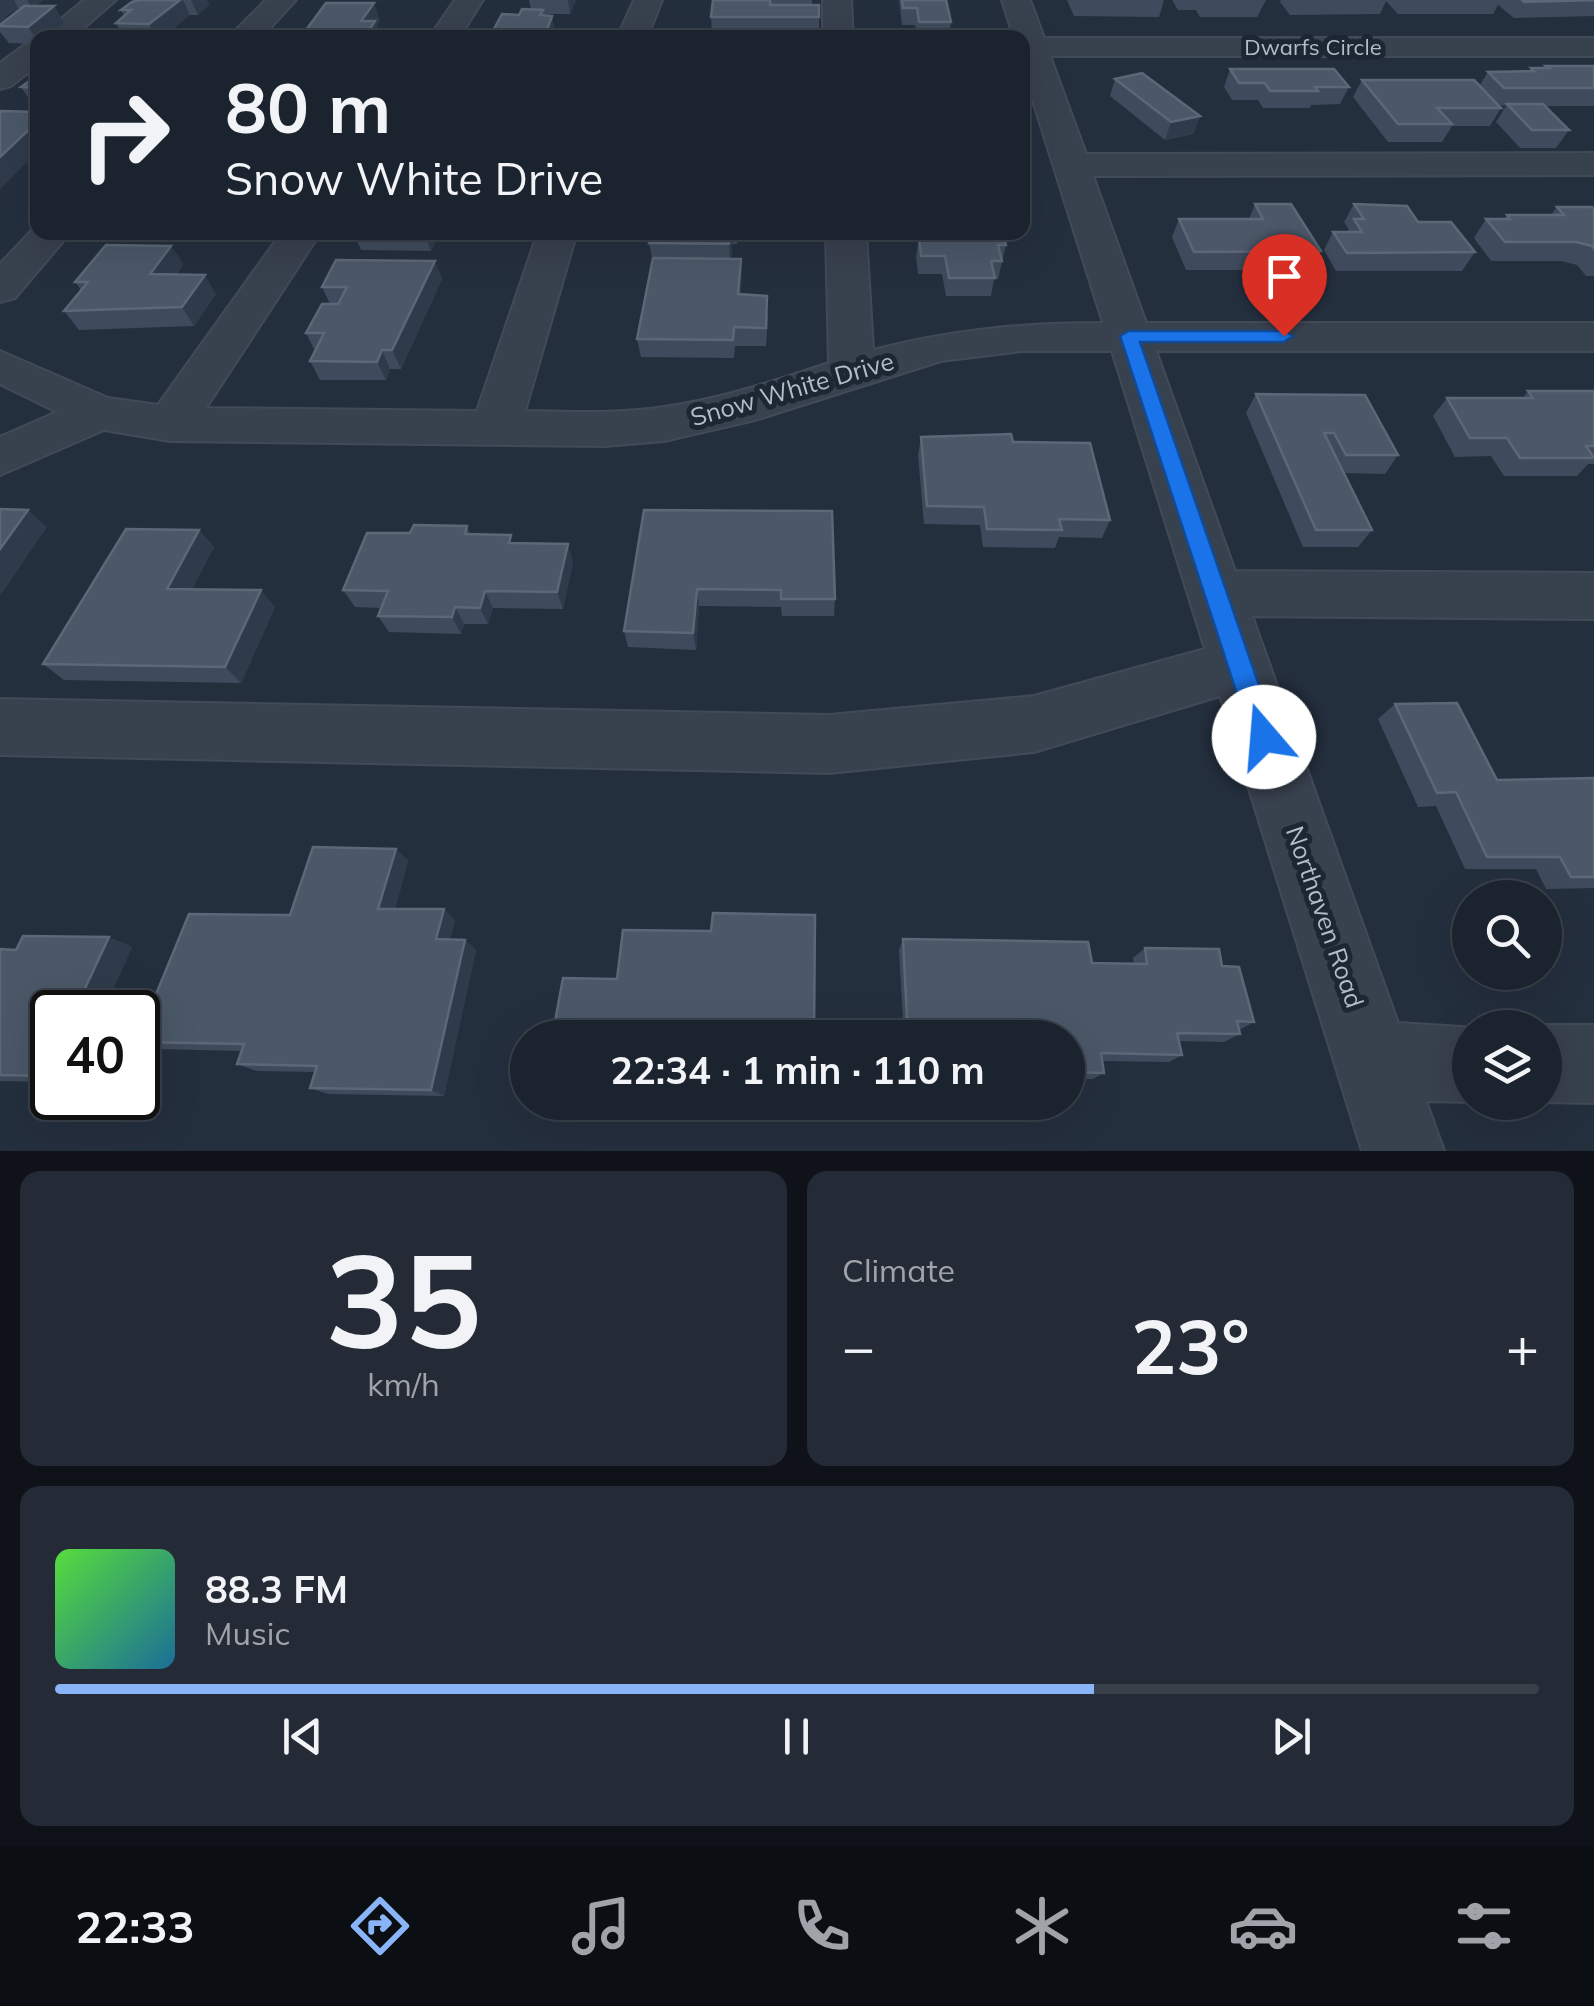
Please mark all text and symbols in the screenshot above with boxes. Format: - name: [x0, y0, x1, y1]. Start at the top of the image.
- street label: Dwarfs Circle: [1244, 33, 1382, 61]
- text: 80 m: [225, 63, 391, 151]
- icon: right: [60, 70, 190, 200]
- text: Snow White Drive: [225, 150, 603, 206]
- pin: [1242, 234, 1327, 337]
- icon: arrive: [1257, 249, 1312, 304]
- street label: Snow White Drive: [687, 345, 897, 432]
- position arrow: [1212, 685, 1316, 789]
- street label: Northaven Road: [1280, 822, 1371, 1012]
- map controls: [1452, 880, 1562, 1120]
- button: search: [1452, 880, 1562, 990]
- speed limit sign: 40: [30, 990, 160, 1120]
- button: layers: [1452, 1010, 1562, 1120]
- text: 22:34 · 1 min · 110 m: [610, 1046, 985, 1094]
- text: 35: [325, 1217, 482, 1381]
- text: Climate: [842, 1250, 955, 1290]
- text: 23°: [1131, 1299, 1250, 1393]
- text: −: [842, 1312, 875, 1381]
- text: +: [1506, 1312, 1539, 1381]
- text: km/h: [367, 1364, 440, 1404]
- text: 88.3 FM: [205, 1565, 348, 1613]
- text: Music: [205, 1613, 290, 1653]
- icon: previous: [275, 1709, 330, 1764]
- icon: pause: [769, 1709, 824, 1764]
- icon: next: [1264, 1709, 1319, 1764]
- icon: directions: [345, 1891, 415, 1961]
- icon: music: [566, 1891, 636, 1961]
- icon: phone: [787, 1891, 857, 1961]
- icon: climate: [1007, 1891, 1077, 1961]
- icon: car: [1228, 1891, 1298, 1961]
- icon: filters: [1449, 1891, 1519, 1961]
- text: 22:33: [75, 1898, 195, 1954]

